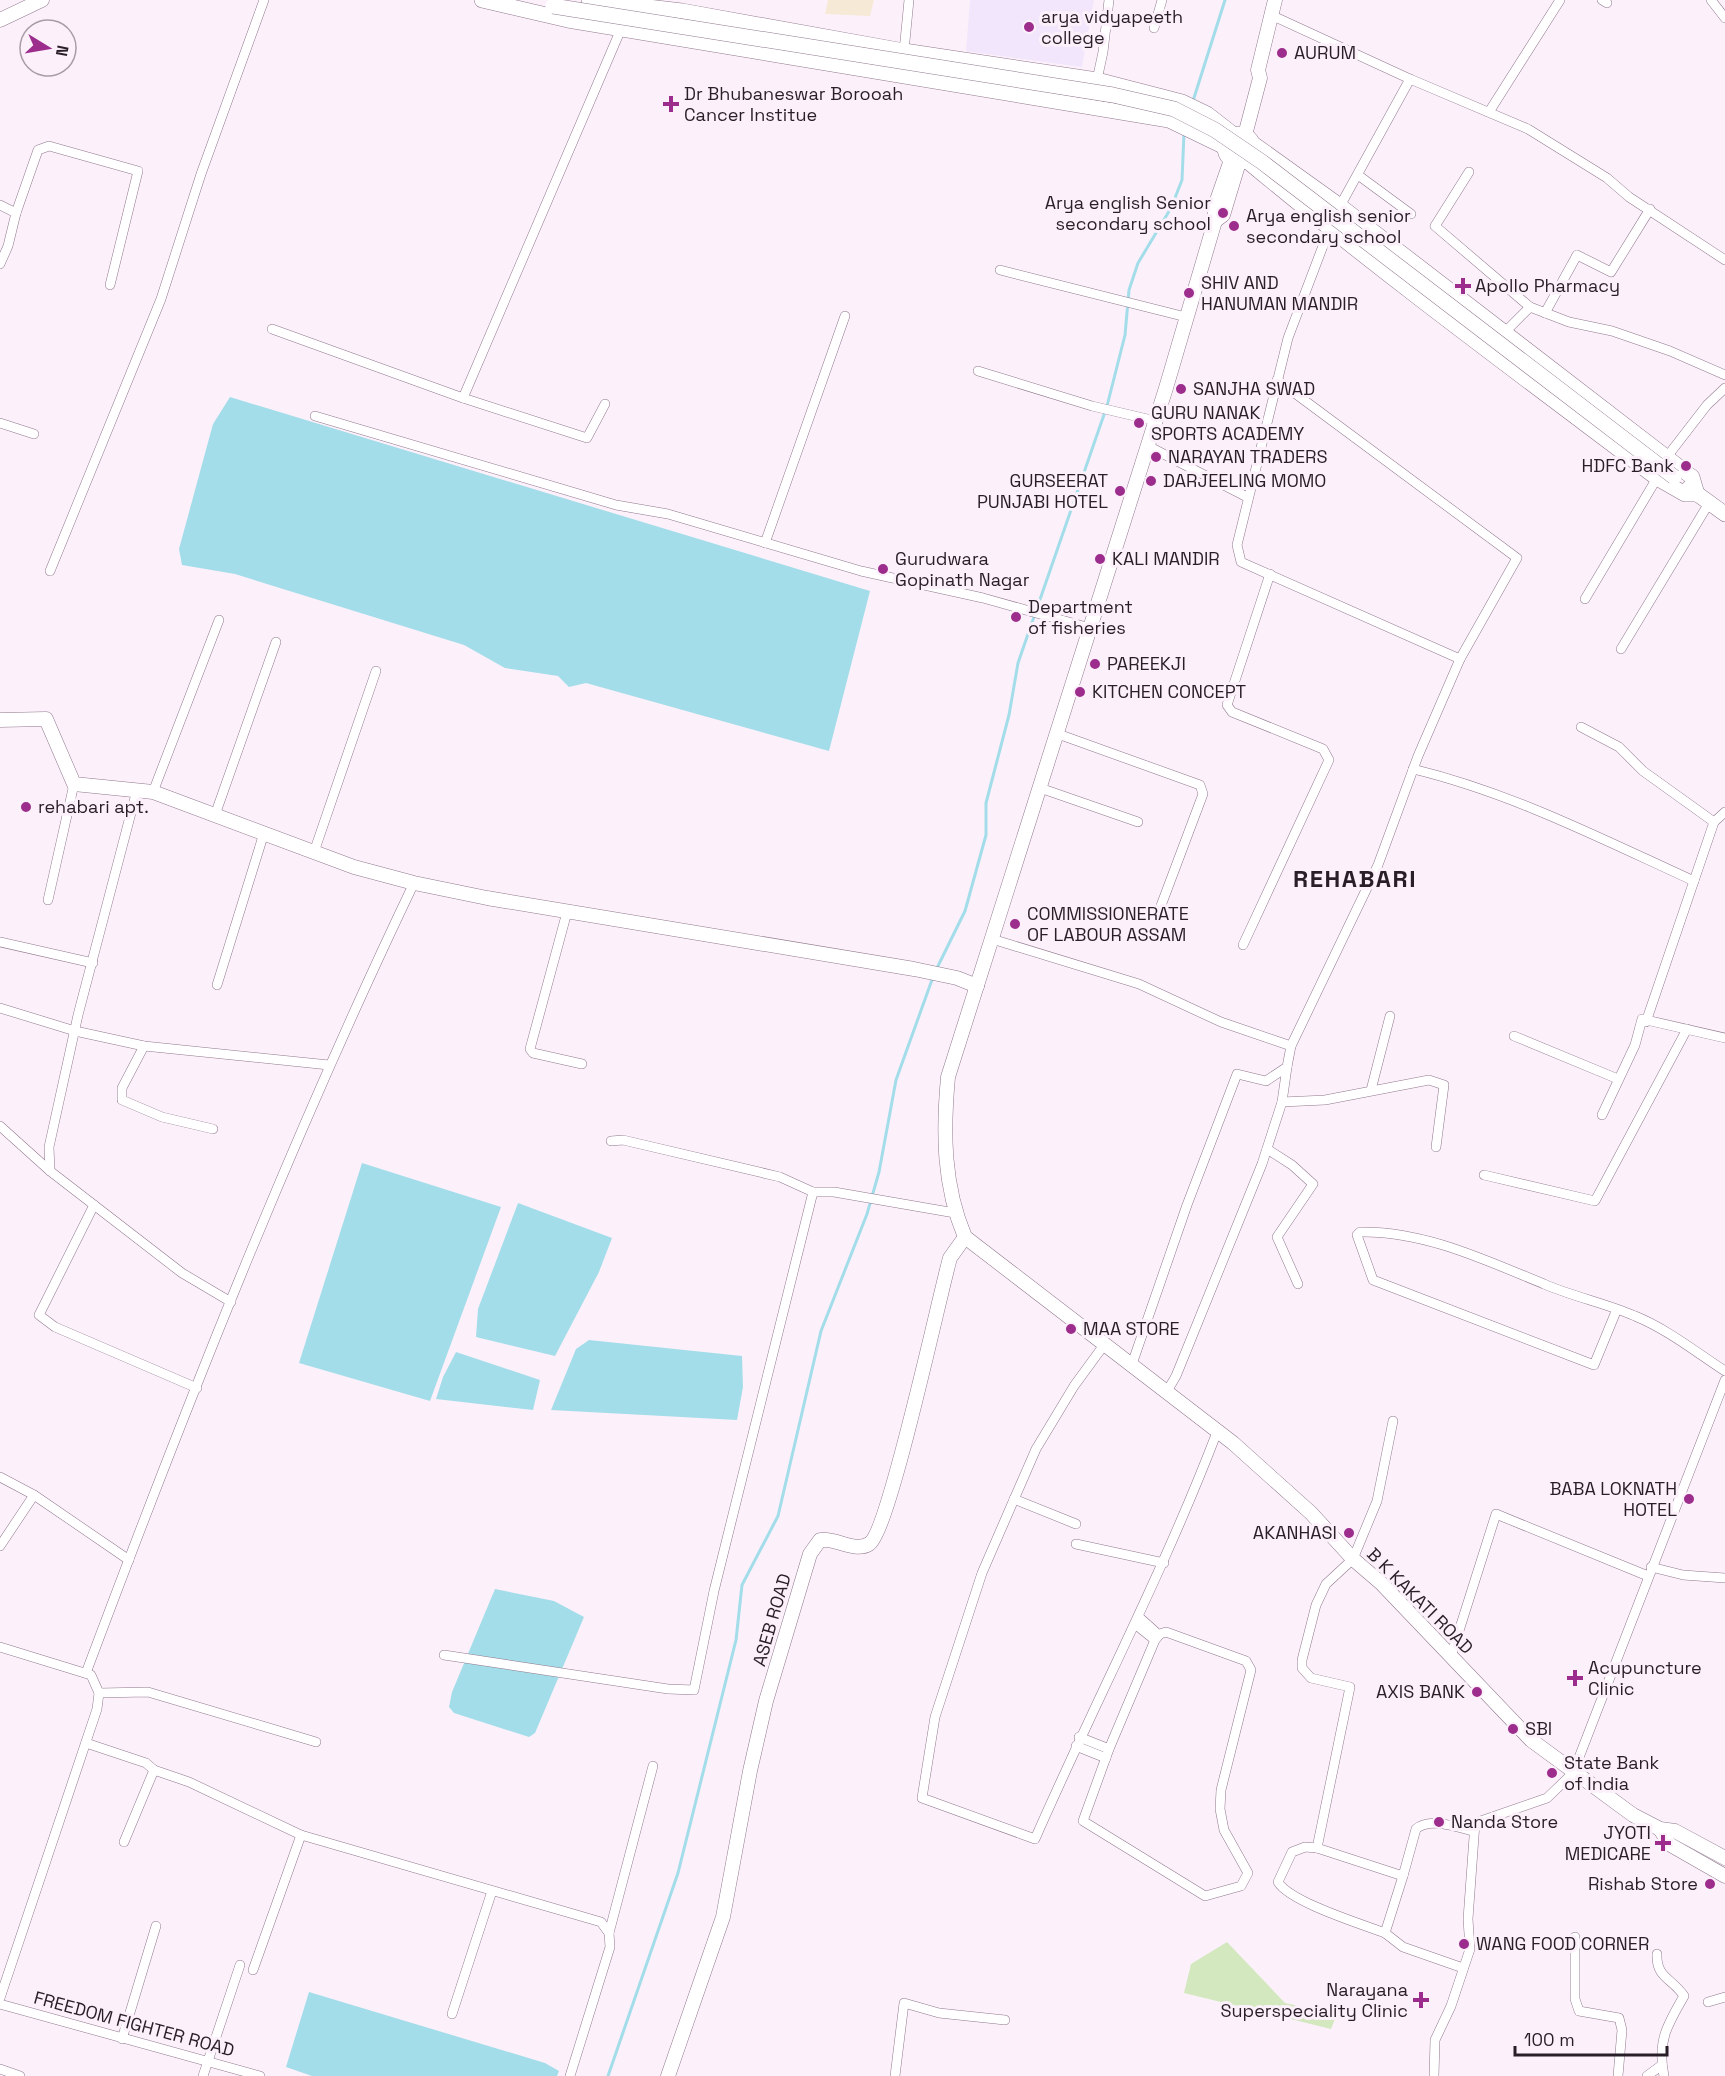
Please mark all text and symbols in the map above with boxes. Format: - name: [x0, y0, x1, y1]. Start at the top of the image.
- place label: arya vidyapeeth college: [1041, 5, 1183, 49]
- north arrow: [18, 18, 78, 78]
- marker: arya vidyapeeth college: [1022, 20, 1036, 34]
- place label: AURUM: [1294, 41, 1356, 64]
- text: N: [51, 43, 74, 58]
- marker: AURUM: [1275, 46, 1289, 60]
- place label: Dr Bhubaneswar Borooah Cancer Institue: [684, 82, 903, 126]
- marker: Dr Bhubaneswar Borooah Cancer Institue: [662, 95, 680, 113]
- place label: Arya english Senior secondary school: [1045, 191, 1211, 235]
- place label: Arya english senior secondary school: [1246, 204, 1411, 248]
- marker: Arya english Senior secondary school: [1216, 206, 1230, 220]
- marker: Arya english senior secondary school: [1227, 219, 1241, 233]
- place label: SHIV AND HANUMAN MANDIR: [1201, 271, 1358, 315]
- place label: Apollo Pharmacy: [1475, 274, 1620, 297]
- marker: Apollo Pharmacy: [1456, 279, 1470, 293]
- marker: SHIV AND HANUMAN MANDIR: [1182, 286, 1196, 300]
- place label: SANJHA SWAD: [1193, 377, 1315, 400]
- marker: SANJHA SWAD: [1174, 382, 1188, 396]
- place label: GURU NANAK SPORTS ACADEMY: [1151, 401, 1304, 445]
- marker: GURU NANAK SPORTS ACADEMY: [1132, 416, 1146, 430]
- place label: NARAYAN TRADERS: [1168, 445, 1327, 468]
- marker: NARAYAN TRADERS: [1149, 450, 1163, 464]
- place label: HDFC Bank: [1582, 454, 1674, 477]
- marker: HDFC Bank: [1679, 459, 1693, 473]
- place label: GURSEERAT PUNJABI HOTEL: [977, 469, 1108, 513]
- place label: DARJEELING MOMO: [1163, 469, 1326, 492]
- marker: DARJEELING MOMO: [1144, 474, 1158, 488]
- marker: GURSEERAT PUNJABI HOTEL: [1113, 484, 1127, 498]
- place label: Gurudwara Gopinath Nagar: [895, 547, 1030, 591]
- place label: KALI MANDIR: [1112, 547, 1220, 570]
- marker: KALI MANDIR: [1093, 552, 1107, 566]
- marker: Gurudwara Gopinath Nagar: [876, 562, 890, 576]
- place label: Department of fisheries: [1028, 595, 1133, 639]
- marker: Department of fisheries: [1009, 610, 1023, 624]
- place label: PAREEKJI: [1107, 652, 1186, 675]
- marker: PAREEKJI: [1088, 657, 1102, 671]
- place label: KITCHEN CONCEPT: [1092, 680, 1246, 703]
- marker: KITCHEN CONCEPT: [1073, 685, 1087, 699]
- place label: rehabari apt.: [38, 795, 149, 818]
- marker: rehabari apt.: [19, 800, 33, 814]
- district label: REHABARI: [1293, 863, 1417, 894]
- place label: COMMISSIONERATE OF LABOUR ASSAM: [1027, 902, 1189, 946]
- marker: COMMISSIONERATE OF LABOUR ASSAM: [1008, 917, 1022, 931]
- place label: MAA STORE: [1083, 1317, 1180, 1340]
- marker: MAA STORE: [1064, 1322, 1078, 1336]
- place label: BABA LOKNATH HOTEL: [1549, 1477, 1677, 1521]
- marker: BABA LOKNATH HOTEL: [1682, 1492, 1696, 1506]
- place label: AKANHASI: [1253, 1521, 1337, 1544]
- marker: AKANHASI: [1342, 1526, 1356, 1540]
- street label: B K KAKATI ROAD: [1362, 1542, 1479, 1659]
- street label: ASEB ROAD: [747, 1571, 796, 1669]
- place label: Acupuncture Clinic: [1588, 1656, 1702, 1700]
- marker: Acupuncture Clinic: [1566, 1669, 1584, 1687]
- place label: AXIS BANK: [1376, 1680, 1465, 1703]
- marker: AXIS BANK: [1470, 1685, 1484, 1699]
- place label: SBI: [1525, 1717, 1552, 1740]
- marker: SBI: [1506, 1722, 1520, 1736]
- place label: State Bank of India: [1564, 1751, 1660, 1795]
- marker: State Bank of India: [1545, 1766, 1559, 1780]
- place label: Nanda Store: [1451, 1810, 1558, 1833]
- marker: Nanda Store: [1432, 1815, 1446, 1829]
- place label: JYOTI MEDICARE: [1565, 1821, 1651, 1865]
- marker: JYOTI MEDICARE: [1656, 1836, 1670, 1850]
- place label: Rishab Store: [1588, 1872, 1698, 1895]
- marker: Rishab Store: [1703, 1877, 1717, 1891]
- place label: WANG FOOD CORNER: [1476, 1932, 1649, 1955]
- marker: WANG FOOD CORNER: [1457, 1937, 1471, 1951]
- place label: Narayana Superspeciality Clinic: [1221, 1978, 1408, 2022]
- street label: FREEDOM FIGHTER ROAD: [31, 1986, 237, 2061]
- marker: Narayana Superspeciality Clinic: [1412, 1991, 1430, 2009]
- scale bar: [1515, 2019, 1666, 2057]
- text: 100 m: [1524, 2028, 1575, 2051]

